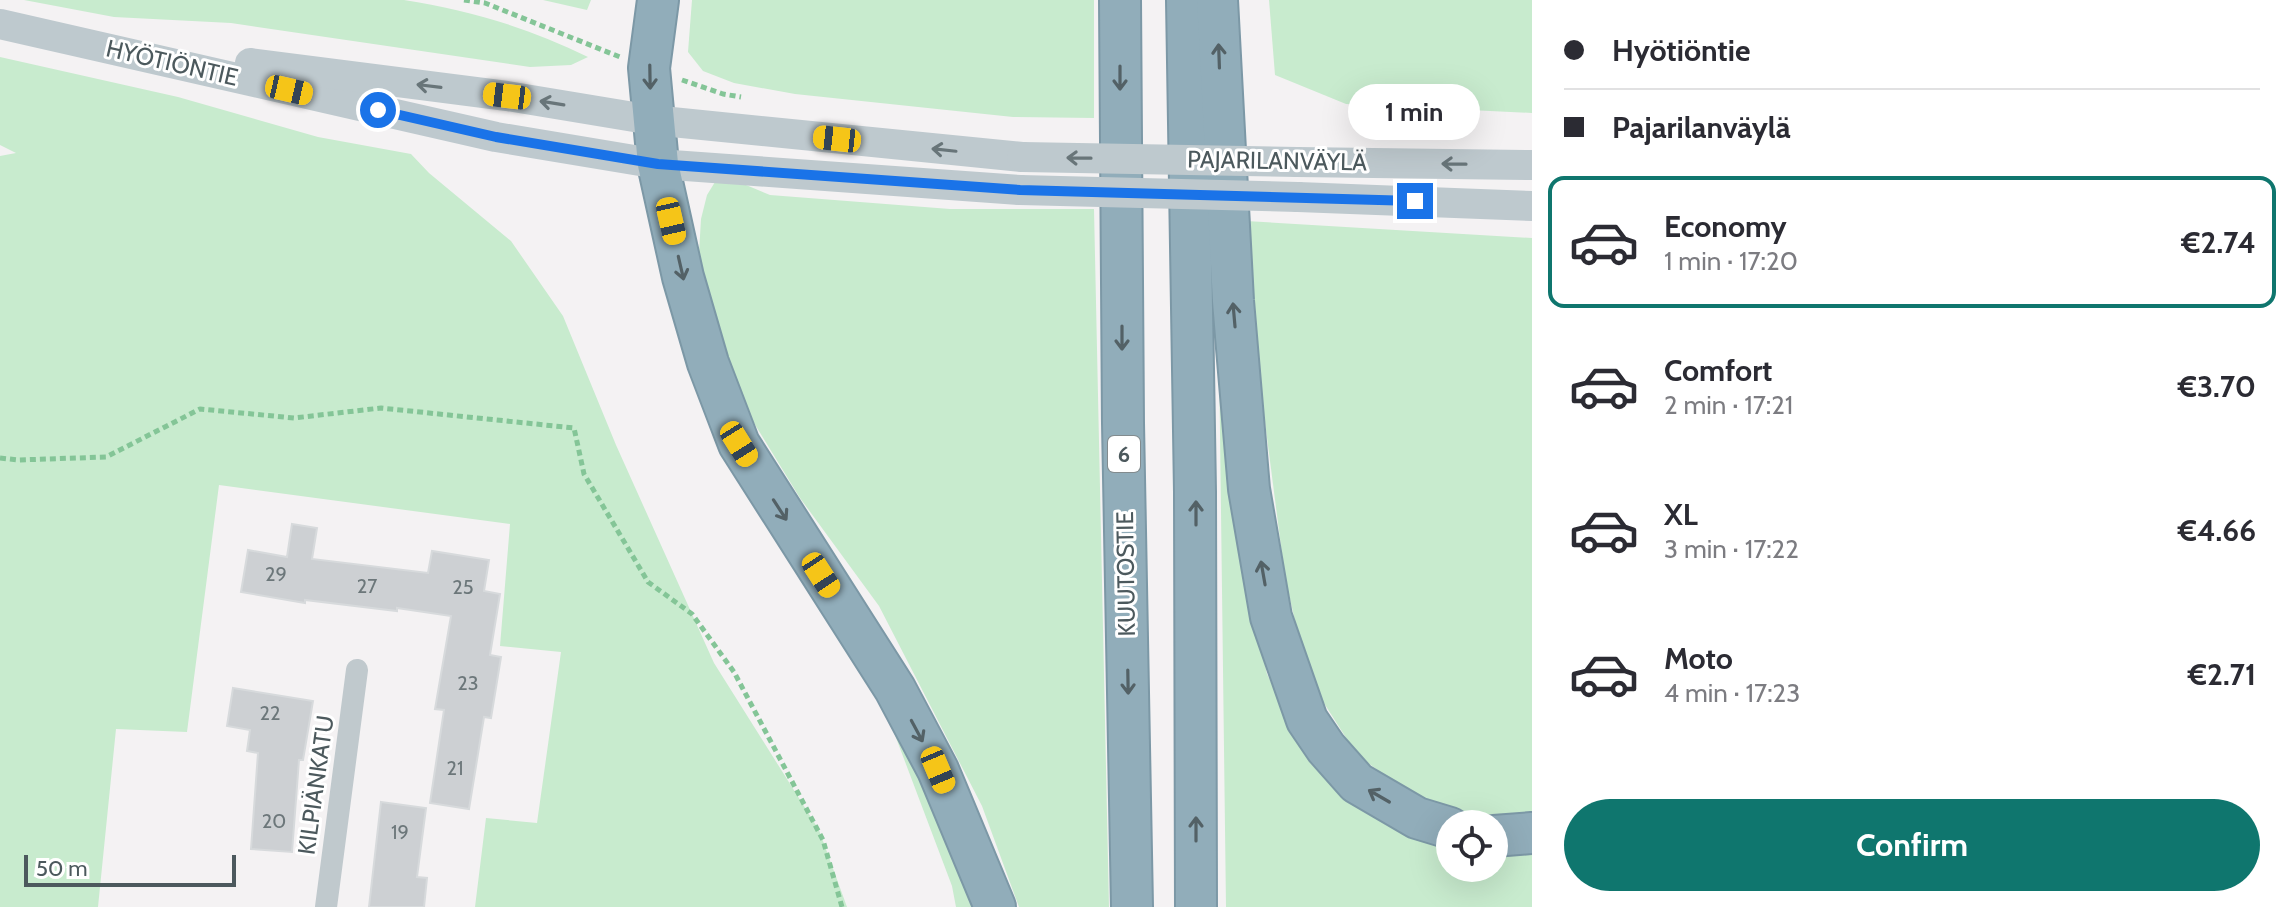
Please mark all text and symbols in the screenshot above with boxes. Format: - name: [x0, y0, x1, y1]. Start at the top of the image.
- text: Hyötiöntie: [1612, 32, 1750, 69]
- street label: HYÖTIÖNTIE: [103, 33, 241, 92]
- one-way arrow: [1211, 43, 1226, 70]
- one-way arrow: [642, 64, 658, 90]
- one-way arrow: [1112, 64, 1128, 91]
- car: [263, 73, 315, 107]
- one-way arrow: [417, 78, 442, 93]
- car: [482, 81, 532, 111]
- callout: 1 min: [1349, 85, 1481, 141]
- route start: [360, 92, 396, 128]
- one-way arrow: [539, 95, 565, 110]
- text: 1 min: [1385, 96, 1443, 128]
- text: Pajarilanväylä: [1612, 109, 1791, 146]
- car: [812, 125, 862, 153]
- one-way arrow: [931, 142, 958, 157]
- street label: PAJARILANVÄYLÄ: [1187, 144, 1367, 177]
- one-way arrow: [1066, 151, 1093, 166]
- one-way arrow: [1441, 156, 1468, 172]
- route end: [1397, 183, 1433, 219]
- car: [654, 195, 688, 247]
- icon: car: [1568, 206, 1640, 278]
- text: Economy: [1664, 208, 1787, 245]
- text: €2.74: [2181, 224, 2256, 261]
- text: 1 min · 17:20: [1664, 245, 1798, 277]
- one-way arrow: [675, 254, 690, 280]
- one-way arrow: [1226, 302, 1241, 329]
- one-way arrow: [1115, 324, 1130, 351]
- icon: car: [1568, 350, 1640, 422]
- text: Comfort: [1664, 352, 1772, 389]
- text: €3.70: [2178, 368, 2256, 405]
- text: 2 min · 17:21: [1664, 389, 1793, 421]
- car: [716, 417, 762, 471]
- road number: 6: [1108, 436, 1140, 472]
- icon: car: [1568, 494, 1640, 566]
- text: XL: [1664, 496, 1698, 533]
- one-way arrow: [772, 498, 788, 521]
- one-way arrow: [1188, 500, 1204, 527]
- street label: KUUTOSTIE: [1110, 511, 1141, 637]
- text: €4.66: [2178, 512, 2256, 549]
- text: 3 min · 17:22: [1664, 533, 1799, 565]
- car: [798, 548, 844, 602]
- one-way arrow: [1255, 561, 1270, 587]
- house number: 29: [265, 562, 287, 586]
- house number: 27: [357, 574, 377, 598]
- house number: 25: [452, 575, 474, 599]
- icon: car: [1568, 638, 1640, 710]
- text: Moto: [1664, 640, 1733, 677]
- text: €2.71: [2188, 656, 2256, 693]
- one-way arrow: [1120, 668, 1135, 695]
- house number: 23: [457, 671, 479, 695]
- text: 4 min · 17:23: [1664, 677, 1800, 709]
- house number: 22: [260, 701, 280, 725]
- street label: KILPIÄNKATU: [291, 713, 340, 857]
- one-way arrow: [910, 718, 925, 742]
- car: [918, 743, 958, 797]
- house number: 21: [447, 756, 464, 780]
- one-way arrow: [1368, 788, 1391, 804]
- button: Confirm: [1564, 799, 2260, 891]
- house number: 20: [262, 809, 286, 833]
- map controls: [1436, 810, 1508, 882]
- button: locate: [1436, 810, 1508, 882]
- one-way arrow: [1188, 816, 1204, 843]
- house number: 19: [391, 820, 409, 844]
- scale bar: [24, 851, 236, 887]
- text: 50 m: [36, 855, 88, 882]

